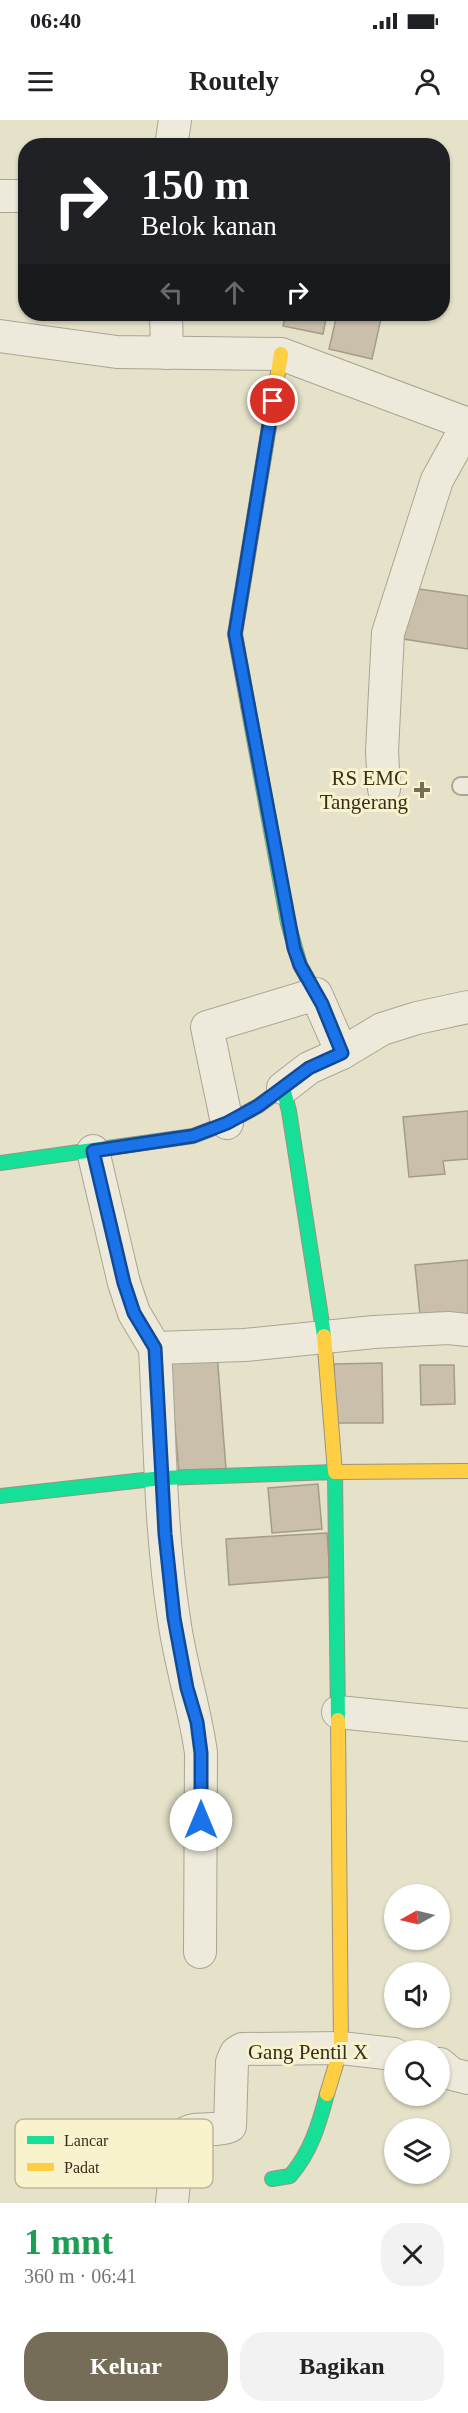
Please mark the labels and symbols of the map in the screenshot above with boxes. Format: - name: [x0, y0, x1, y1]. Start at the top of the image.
- pin: [247, 375, 298, 426]
- place label: RS EMC Tangerang: [320, 766, 408, 814]
- marker: RS EMC Tangerang: [413, 781, 431, 799]
- position arrow: [169, 1788, 233, 1852]
- north arrow: [384, 1884, 450, 1950]
- street label: Gang Pentil X: [248, 2040, 368, 2064]
- legend: [15, 2119, 213, 2188]
- text: Lancar: [64, 2132, 109, 2149]
- text: Padat: [64, 2159, 100, 2176]

